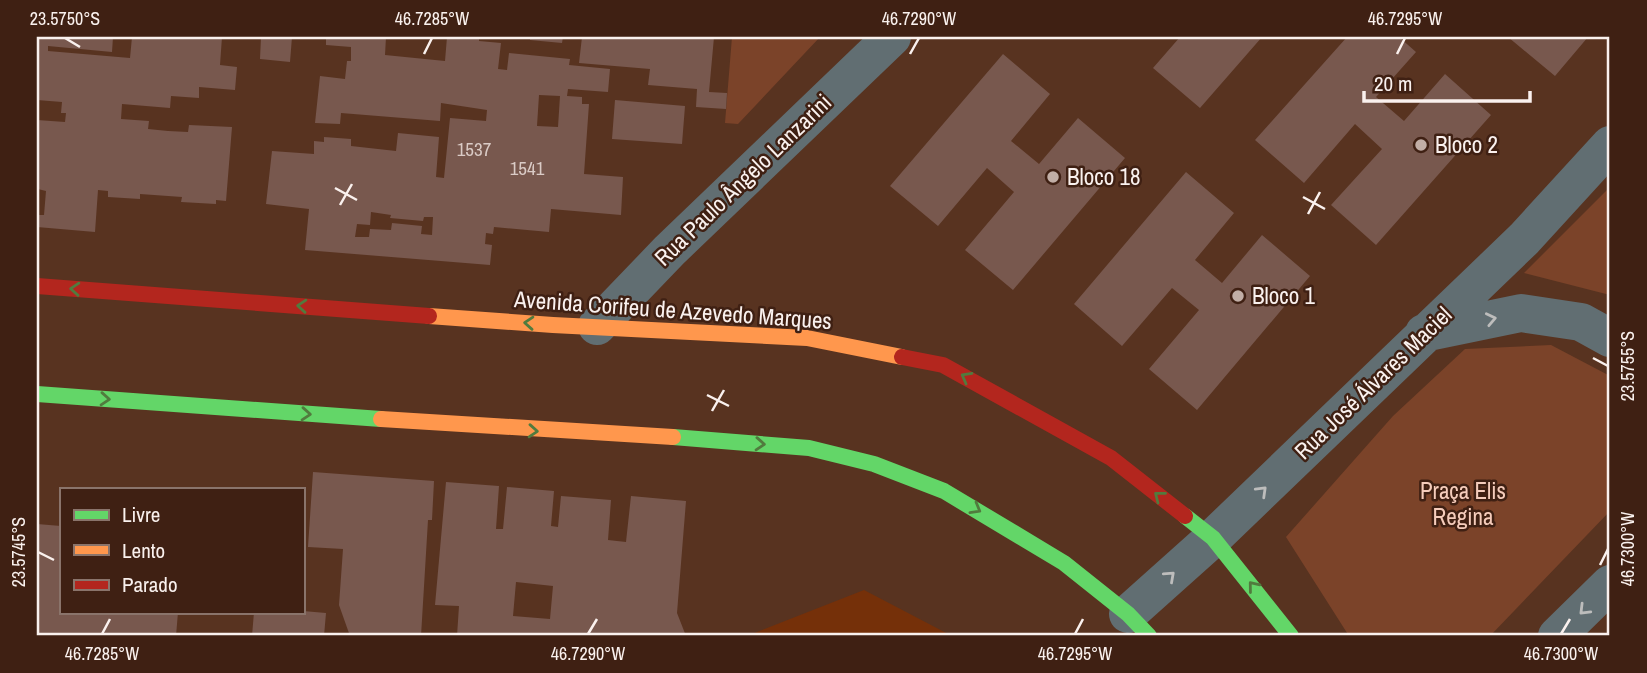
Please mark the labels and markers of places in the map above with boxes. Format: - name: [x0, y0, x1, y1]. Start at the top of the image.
- place label: Bloco 2: [1435, 129, 1498, 160]
- marker: Bloco 2: [1413, 137, 1429, 153]
- place label: Bloco 18: [1067, 161, 1140, 192]
- marker: Bloco 18: [1045, 169, 1061, 185]
- place label: Bloco 1: [1252, 280, 1315, 311]
- marker: Bloco 1: [1230, 288, 1246, 304]

